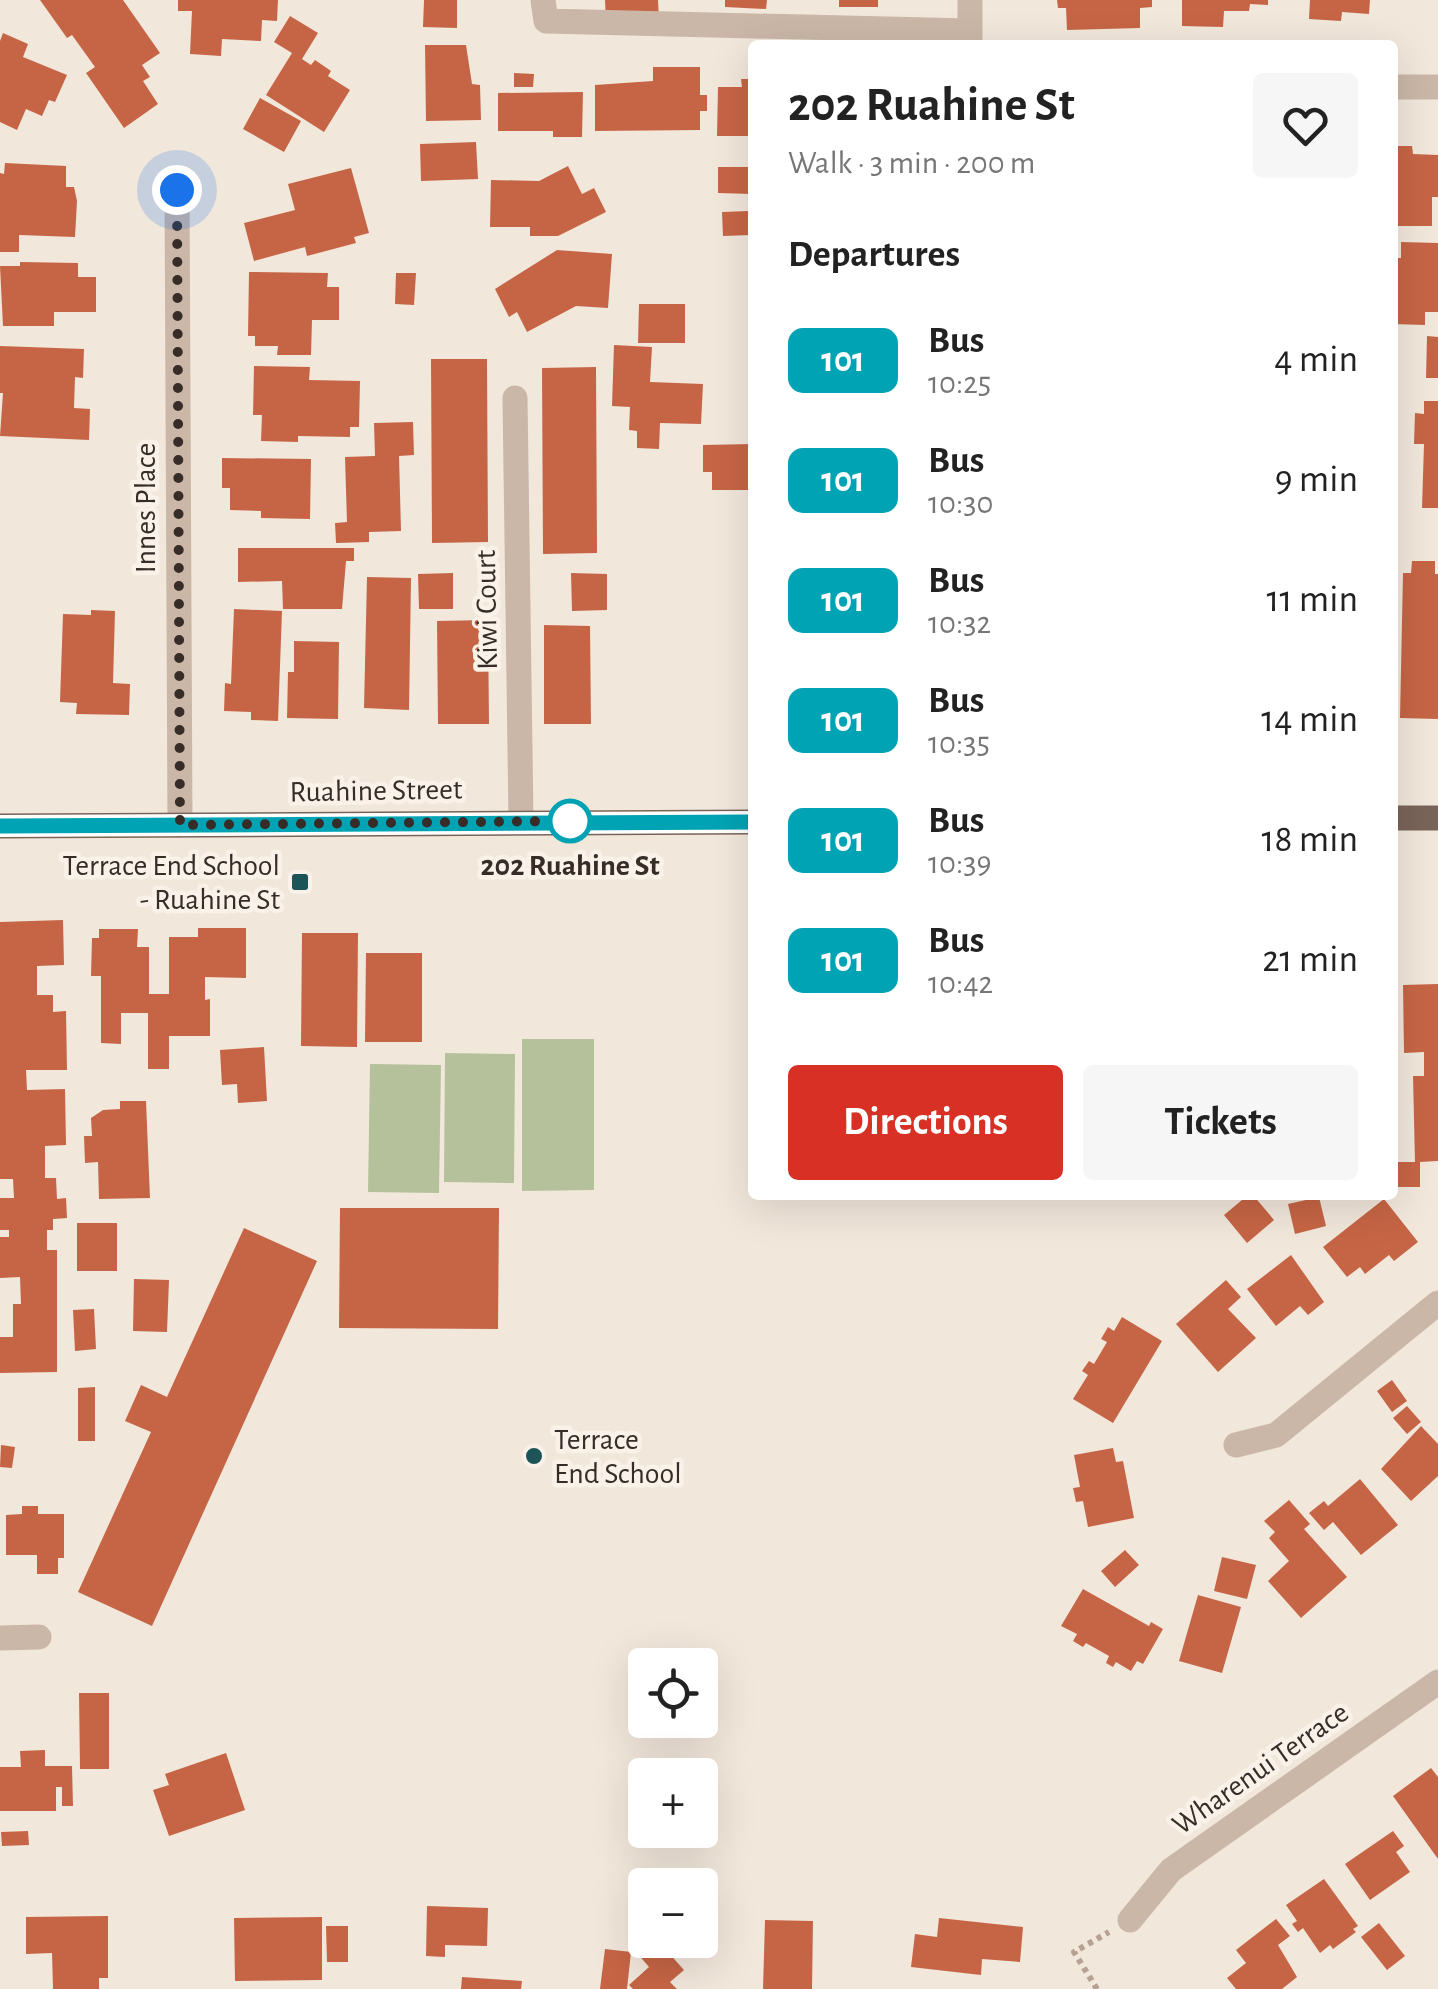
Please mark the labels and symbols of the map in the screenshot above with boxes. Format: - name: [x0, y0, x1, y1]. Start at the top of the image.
- your location: [152, 165, 202, 215]
- street label: Innes Place: [131, 443, 161, 573]
- street label: Kiwi Court: [471, 549, 503, 670]
- street label: Ruahine Street: [289, 774, 463, 808]
- marker: 202 Ruahine St: [549, 800, 591, 842]
- place label: Terrace End School - Ruahine St: [63, 851, 280, 915]
- place label: 202 Ruahine St: [480, 851, 660, 881]
- marker: Terrace End School - Ruahine St: [289, 871, 311, 893]
- place label: Terrace End School: [554, 1425, 682, 1489]
- marker: Terrace End School: [523, 1445, 545, 1467]
- street label: Wharenui Terrace: [1167, 1697, 1354, 1840]

